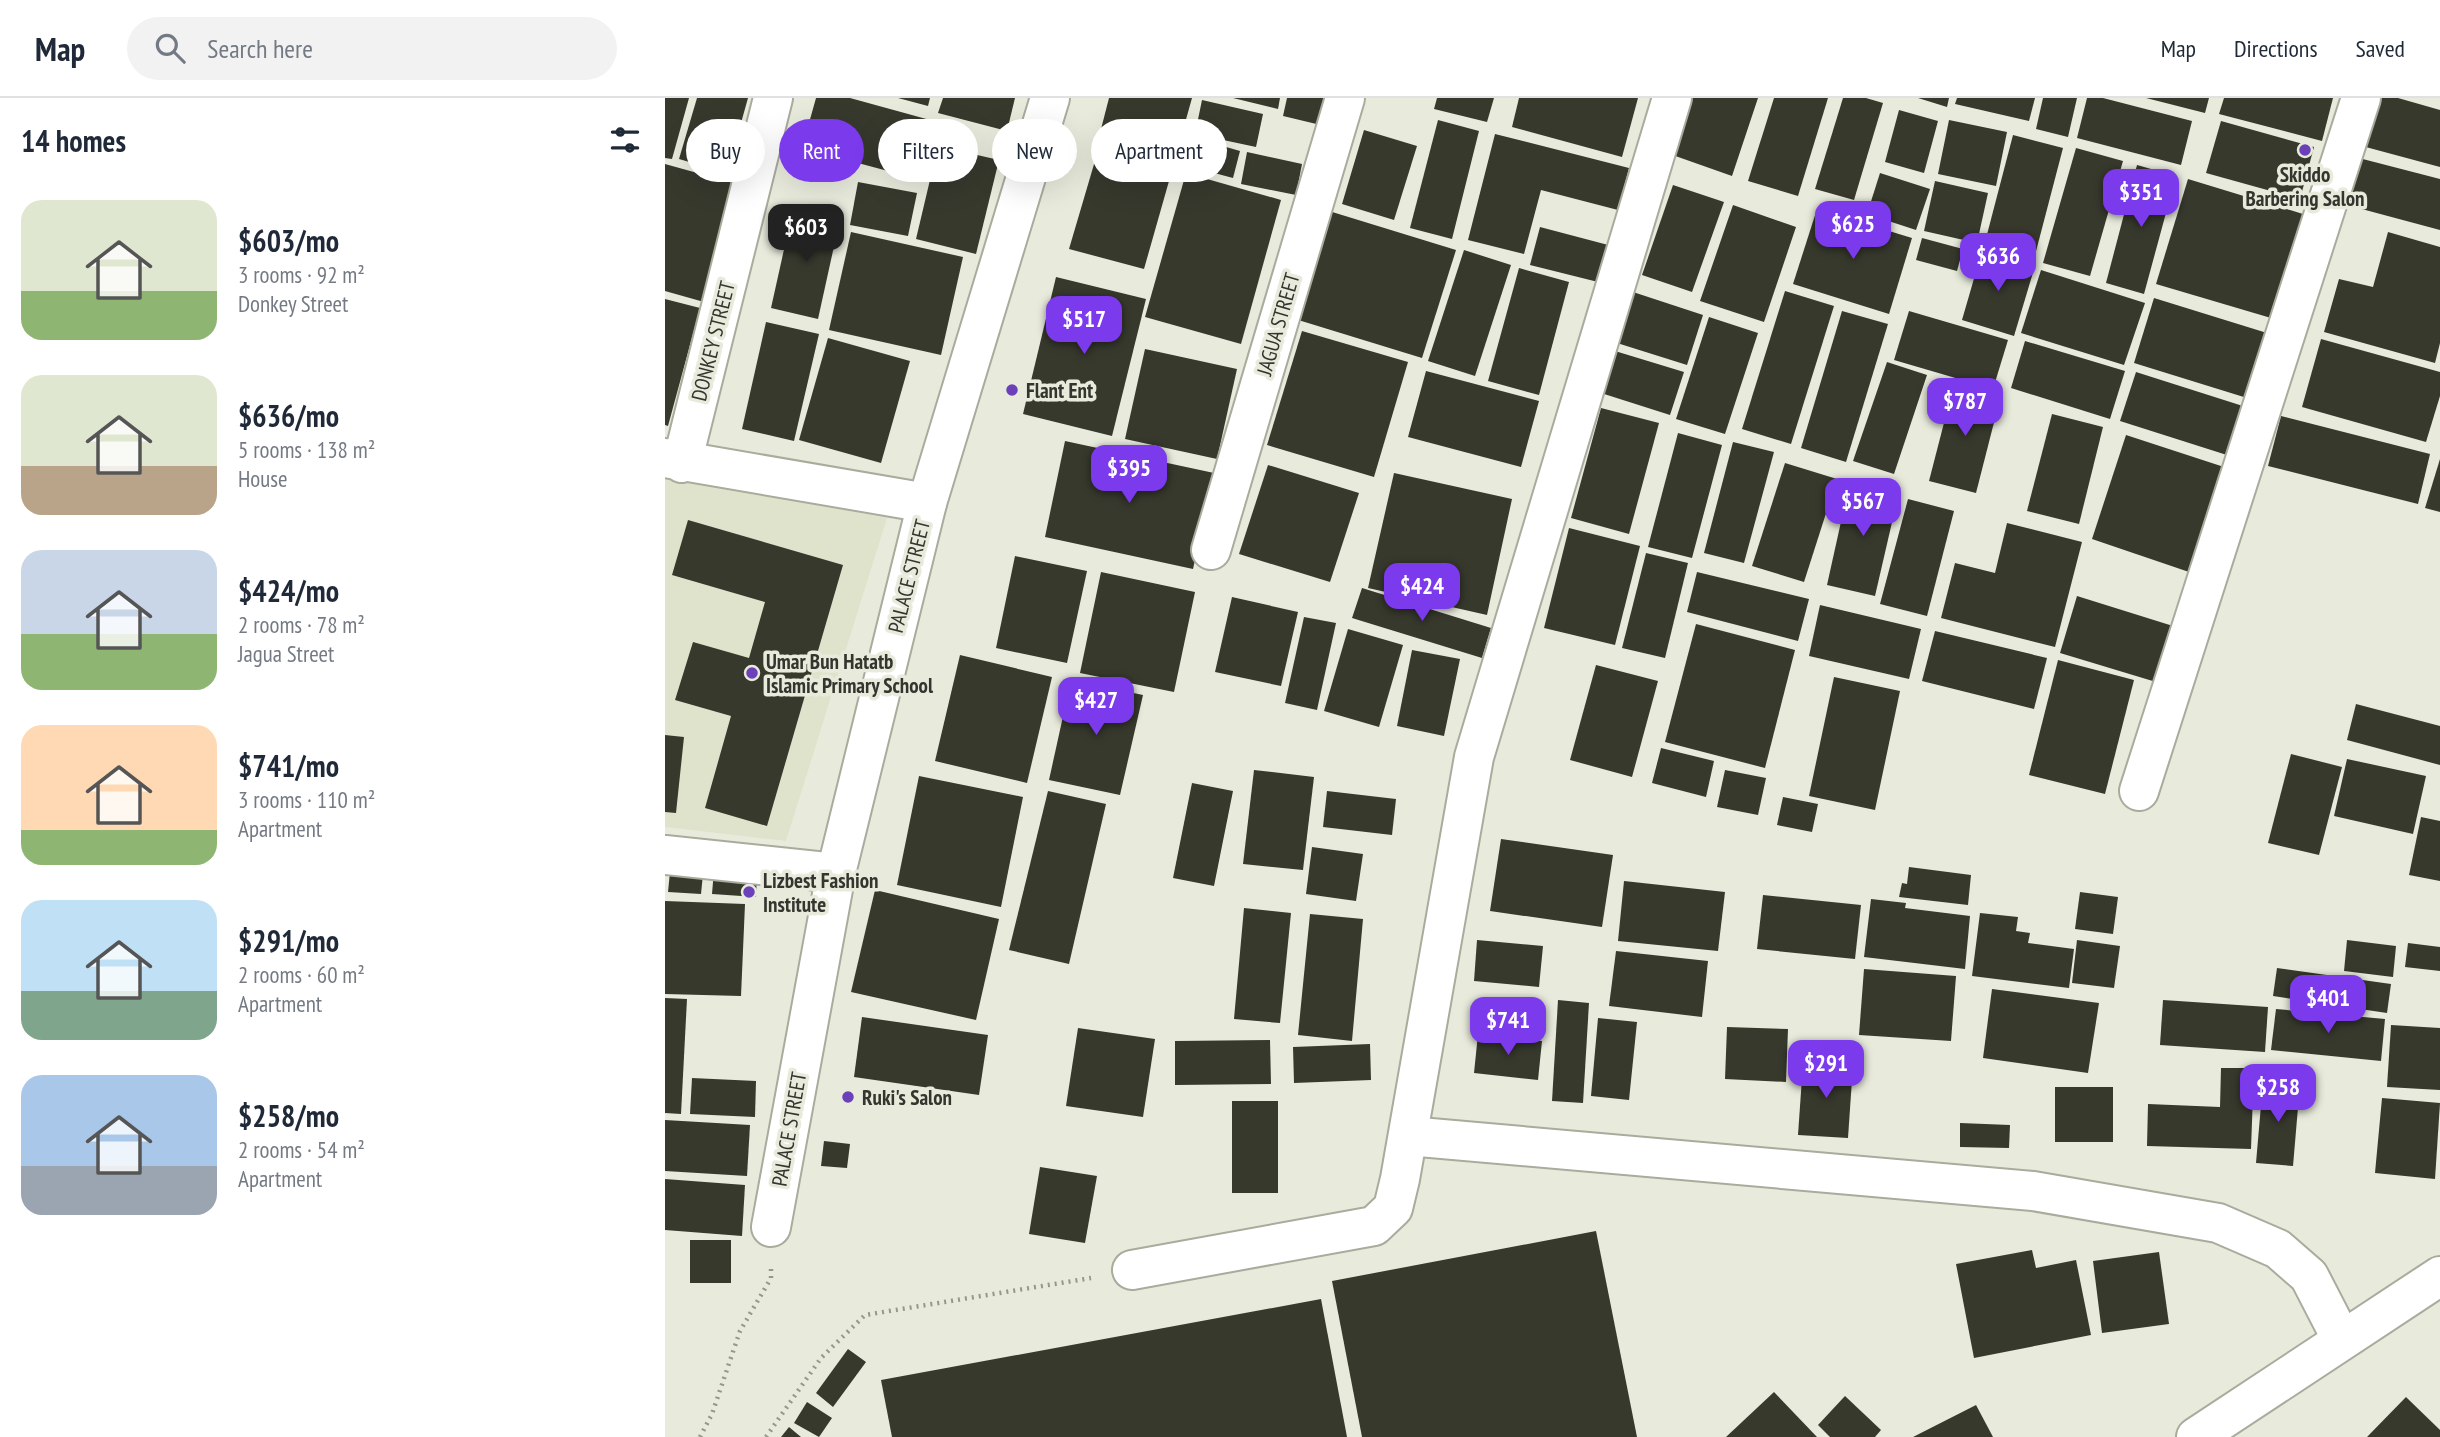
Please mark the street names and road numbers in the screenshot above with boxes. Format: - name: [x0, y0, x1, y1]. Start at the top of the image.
- street label: JAGUA STREET: [1250, 269, 1306, 379]
- street label: DONKEY STREET: [685, 278, 741, 404]
- street label: PALACE STREET: [882, 516, 936, 635]
- street label: PALACE STREET: [766, 1069, 812, 1188]

